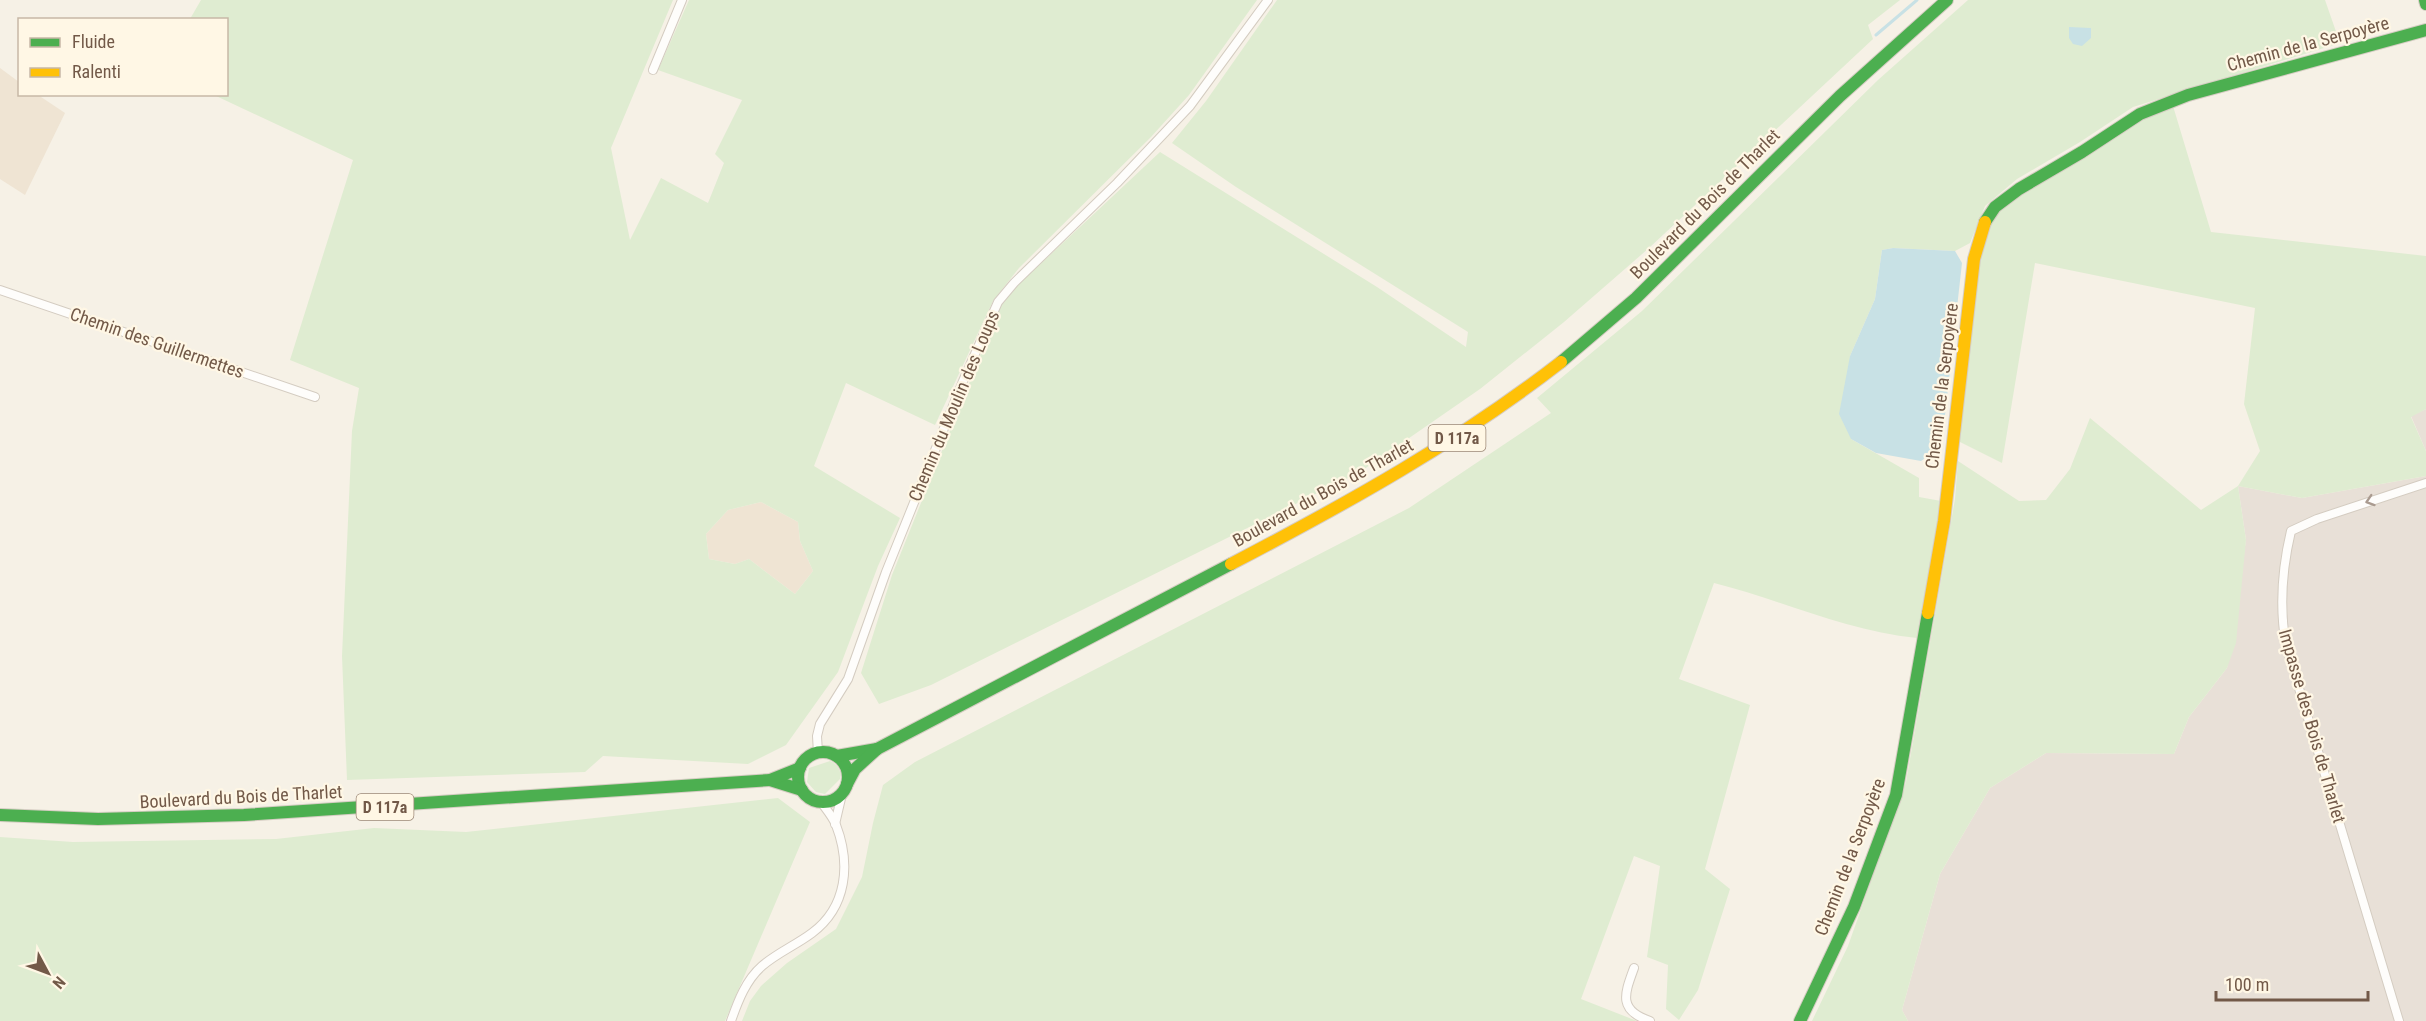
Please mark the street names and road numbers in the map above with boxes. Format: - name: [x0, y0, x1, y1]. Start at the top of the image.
- street label: Chemin de la Serpoyère: [2225, 12, 2391, 75]
- street label: Boulevard du Bois de Tharlet: [1625, 124, 1784, 283]
- street label: Chemin de la Serpoyère: [1921, 302, 1962, 470]
- street label: Chemin des Guillermettes: [67, 303, 247, 382]
- street label: Chemin du Moulin des Loups: [904, 307, 1003, 504]
- road number: D 117a: [1428, 425, 1486, 451]
- street label: Boulevard du Bois de Tharlet: [1229, 434, 1417, 551]
- street label: Impasse des Bois de Tharlet: [2275, 626, 2350, 825]
- street label: Chemin de la Serpoyère: [1810, 775, 1889, 938]
- street label: Boulevard du Bois de Tharlet: [139, 781, 343, 812]
- road number: D 117a: [356, 794, 414, 820]

